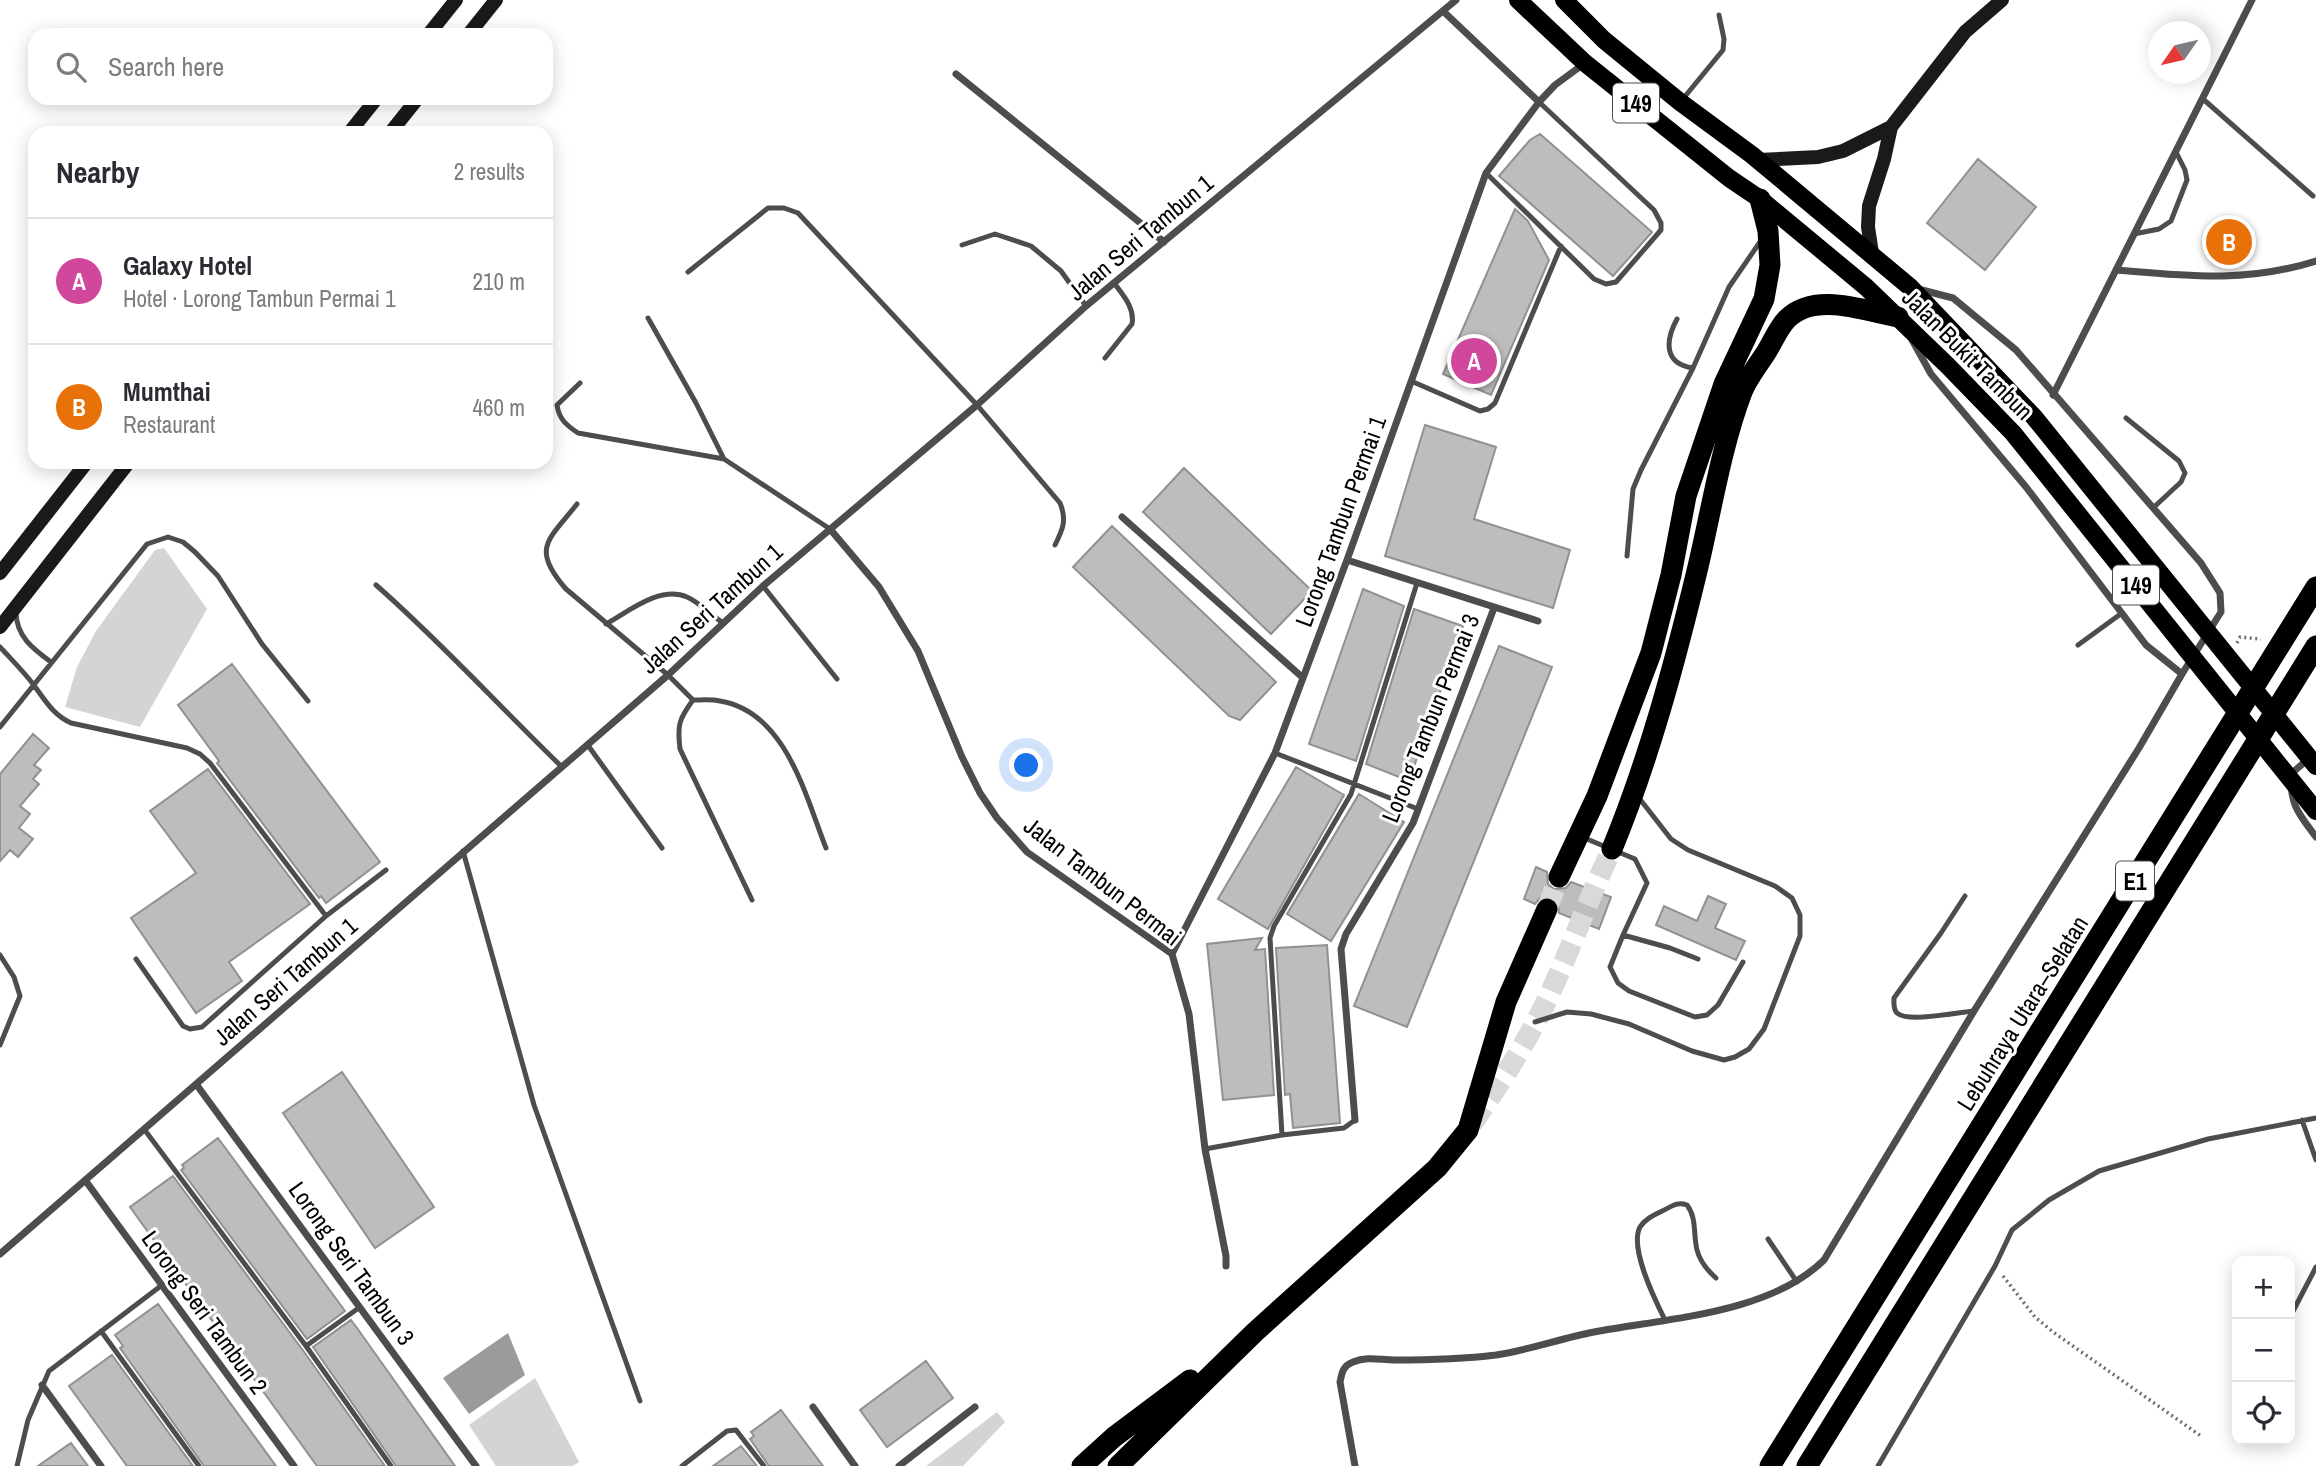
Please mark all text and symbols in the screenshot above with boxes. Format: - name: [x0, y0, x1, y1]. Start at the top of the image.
- north arrow: [2148, 21, 2211, 84]
- search box: [28, 28, 553, 105]
- icon: search: [52, 48, 90, 86]
- text: Search here: [108, 49, 224, 84]
- road number: 149: [1613, 83, 1659, 122]
- text: Nearby: [56, 152, 139, 192]
- text: 2 results: [454, 156, 525, 187]
- street label: Jalan Seri Tambun 1: [1061, 167, 1219, 307]
- pin: B: [2206, 216, 2252, 268]
- text: Galaxy Hotel: [123, 248, 252, 283]
- text: A: [72, 266, 86, 297]
- text: 210 m: [473, 266, 525, 297]
- street label: Jalan Bukit Tambun: [1896, 282, 2040, 426]
- text: Hotel · Lorong Tambun Permai 1: [123, 283, 396, 314]
- pin: A: [1451, 335, 1497, 387]
- text: Mumthai: [123, 374, 211, 409]
- text: B: [72, 392, 86, 423]
- text: 460 m: [473, 392, 525, 423]
- text: Restaurant: [123, 409, 215, 440]
- street label: Lorong Tambun Permai 1: [1287, 411, 1393, 631]
- street label: Jalan Seri Tambun 1: [633, 536, 789, 680]
- road number: 149: [2113, 566, 2159, 604]
- street label: Lorong Tambun Permai 3: [1374, 609, 1486, 827]
- your location: [1009, 748, 1043, 782]
- street label: Jalan Tambun Permai: [1018, 809, 1188, 953]
- road number: E1: [2116, 862, 2154, 900]
- street label: Lebuhraya Utara–Selatan: [1949, 909, 2095, 1117]
- street label: Jalan Seri Tambun 1: [206, 910, 364, 1052]
- street label: Lorong Seri Tambun 3: [282, 1175, 422, 1351]
- street label: Lorong Seri Tambun 2: [135, 1224, 275, 1400]
- map controls: [2232, 1256, 2295, 1445]
- button: +: [2232, 1256, 2295, 1319]
- button: −: [2232, 1319, 2295, 1382]
- button: locate: [2232, 1382, 2295, 1445]

